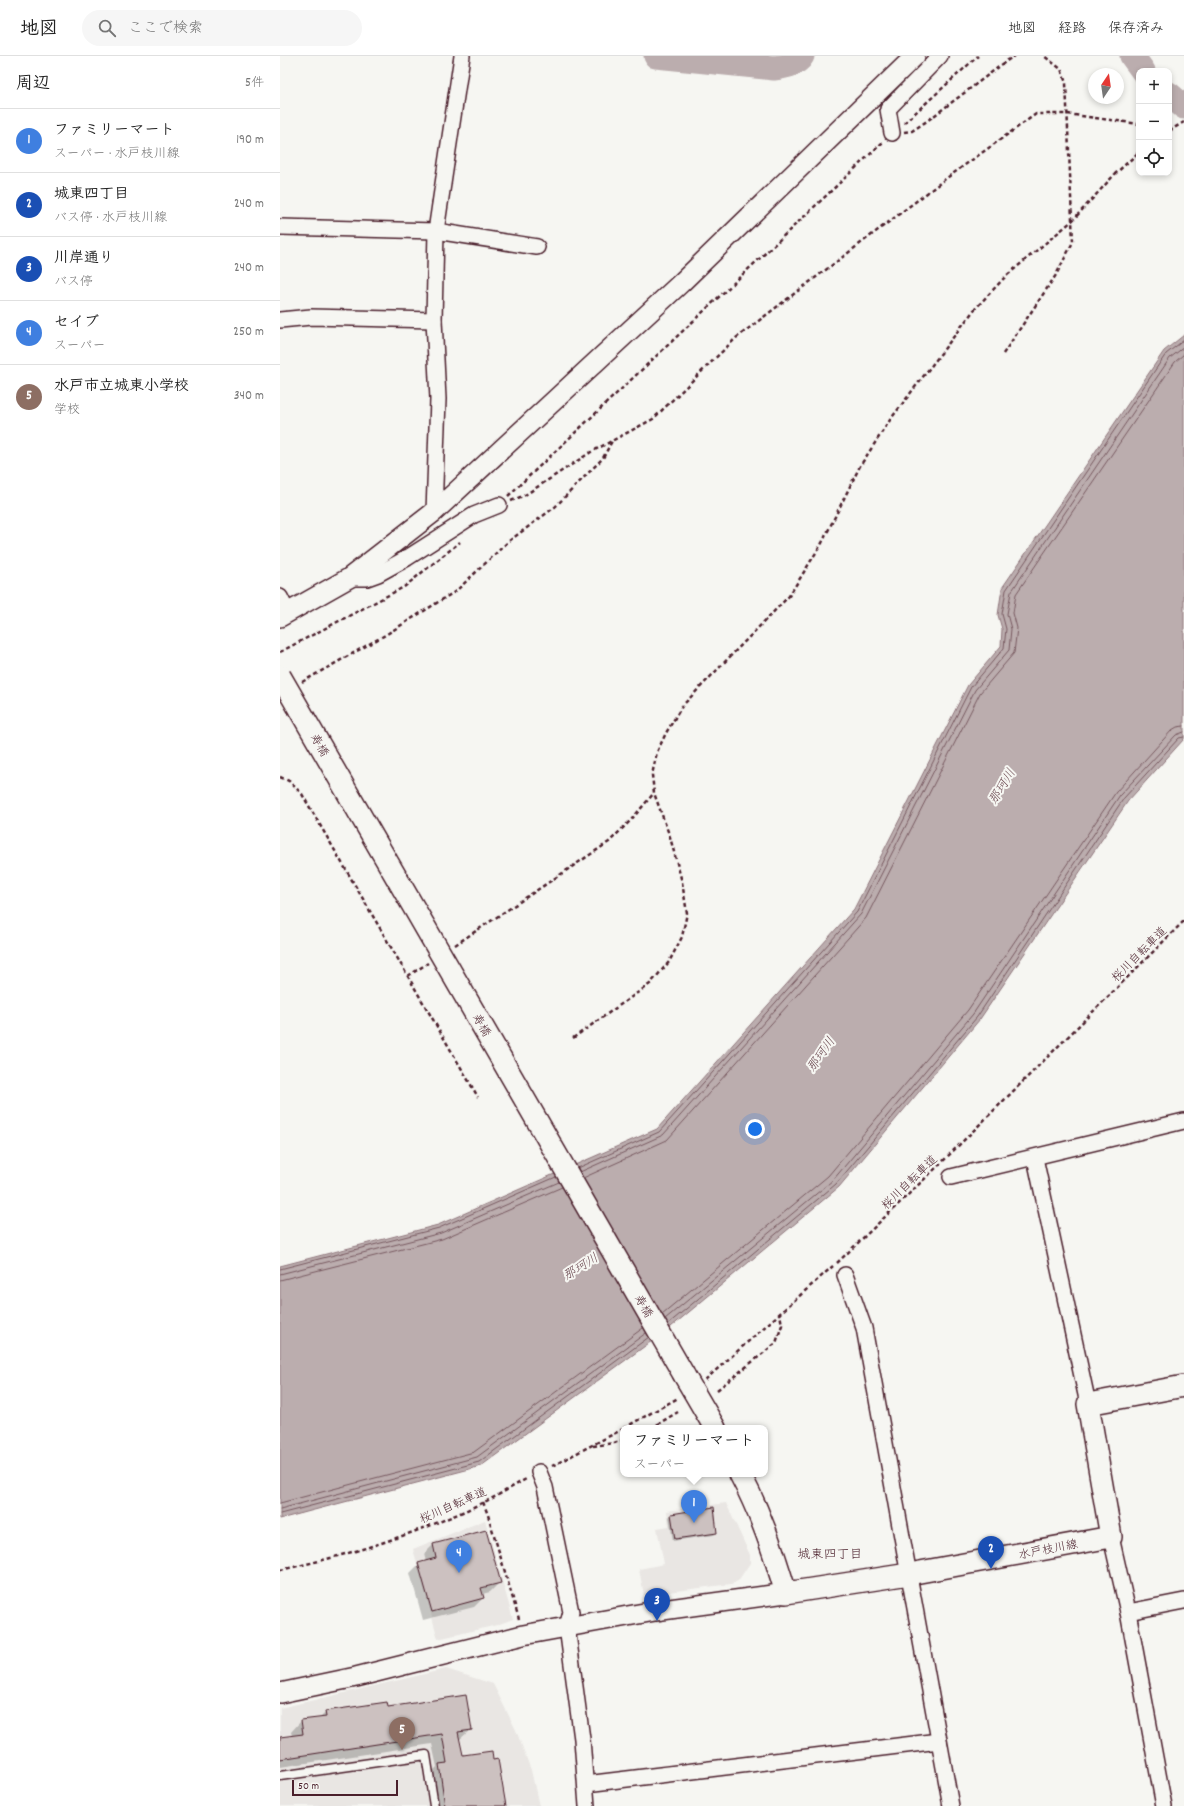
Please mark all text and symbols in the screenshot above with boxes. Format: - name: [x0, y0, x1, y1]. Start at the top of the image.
- search box: [82, 10, 362, 46]
- text: 地図: [20, 17, 58, 44]
- icon: search: [96, 17, 118, 39]
- text: ここで検索: [128, 18, 203, 40]
- text: 地図: [1008, 19, 1036, 39]
- text: 経路: [1058, 19, 1086, 39]
- text: 保存済み: [1108, 19, 1164, 39]
- north arrow: [1088, 68, 1124, 104]
- map controls: [1136, 68, 1172, 176]
- button: +: [1136, 68, 1172, 104]
- text: 周辺: [16, 73, 50, 97]
- text: 5件: [245, 74, 264, 93]
- button: −: [1136, 104, 1172, 140]
- text: ファミリーマート: [54, 120, 175, 142]
- text: 1: [28, 131, 30, 150]
- text: 190 m: [236, 131, 264, 150]
- button: locate: [1136, 140, 1172, 176]
- text: スーパー · 水戸枝川線: [54, 145, 179, 164]
- text: 城東四丁目: [54, 184, 129, 206]
- text: 2: [26, 195, 32, 214]
- text: 240 m: [234, 195, 264, 214]
- text: バス停 · 水戸枝川線: [54, 209, 167, 228]
- text: 川岸通り: [54, 248, 114, 270]
- text: 3: [26, 259, 32, 278]
- text: 240 m: [234, 259, 264, 278]
- text: バス停: [54, 273, 93, 292]
- text: セイブ: [54, 312, 99, 334]
- text: 4: [26, 323, 32, 342]
- text: 250 m: [233, 323, 264, 342]
- text: スーパー: [54, 337, 105, 356]
- text: 水戸市立城東小学校: [54, 376, 189, 398]
- text: 5: [26, 387, 32, 406]
- text: 340 m: [234, 387, 264, 406]
- text: 学校: [54, 401, 80, 420]
- street label: 寿橋: [305, 731, 332, 760]
- water label: 那珂川: [985, 766, 1021, 809]
- street label: 桜川自転車道: [1109, 924, 1172, 987]
- street label: 寿橋: [467, 1011, 494, 1040]
- water label: 那珂川: [803, 1034, 841, 1077]
- your location: [745, 1119, 765, 1139]
- street label: 桜川自転車道: [878, 1152, 942, 1214]
- water label: 那珂川: [560, 1250, 603, 1287]
- street label: 寿橋: [629, 1292, 656, 1321]
- popup: [620, 1425, 768, 1477]
- text: ファミリーマート: [634, 1431, 754, 1453]
- text: スーパー: [634, 1456, 685, 1475]
- street label: 桜川自転車道: [417, 1484, 490, 1529]
- pin: 1: [681, 1490, 707, 1523]
- pin: 2: [978, 1536, 1004, 1569]
- street label: 水戸枝川線: [1017, 1536, 1079, 1565]
- pin: 4: [446, 1540, 472, 1573]
- district label: 城東四丁目: [797, 1546, 863, 1565]
- pin: 3: [644, 1588, 670, 1621]
- pin: 5: [389, 1717, 415, 1750]
- scale bar: [292, 1778, 398, 1797]
- text: 50 m: [298, 1779, 319, 1795]

